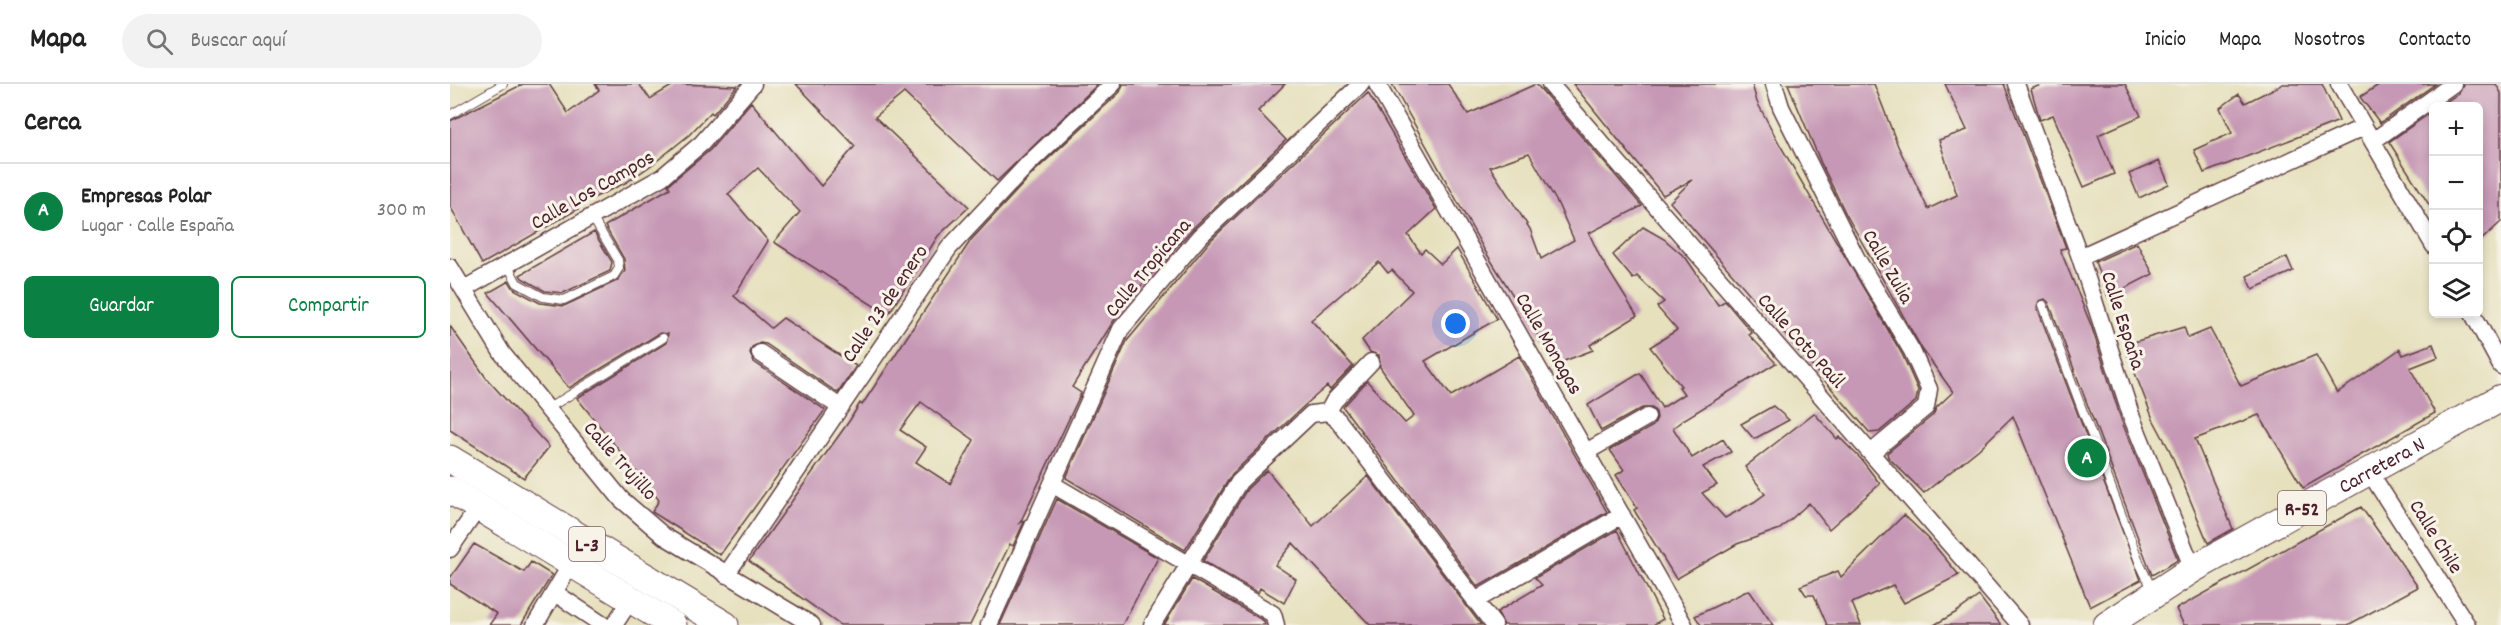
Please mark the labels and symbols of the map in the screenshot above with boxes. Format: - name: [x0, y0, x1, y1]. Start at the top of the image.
- street label: Calle Los Campos: [526, 144, 661, 239]
- street label: Calle Tropicana: [1099, 212, 1200, 325]
- street label: Calle Zulia: [1853, 225, 1920, 311]
- street label: Calle 23 de enero: [836, 240, 937, 370]
- street label: Calle España: [2091, 268, 2151, 375]
- street label: Calle Monagas: [1506, 288, 1589, 401]
- street label: Calle Coto Paúl: [1749, 288, 1851, 396]
- your location: [1441, 309, 1470, 338]
- street label: Calle Trujillo: [575, 415, 663, 509]
- street label: Carretera N: [2334, 431, 2432, 503]
- pin: A: [2068, 436, 2106, 481]
- road number: R-52: [2278, 491, 2326, 525]
- street label: Calle Chile: [2400, 495, 2469, 580]
- road number: L-3: [569, 527, 605, 561]

